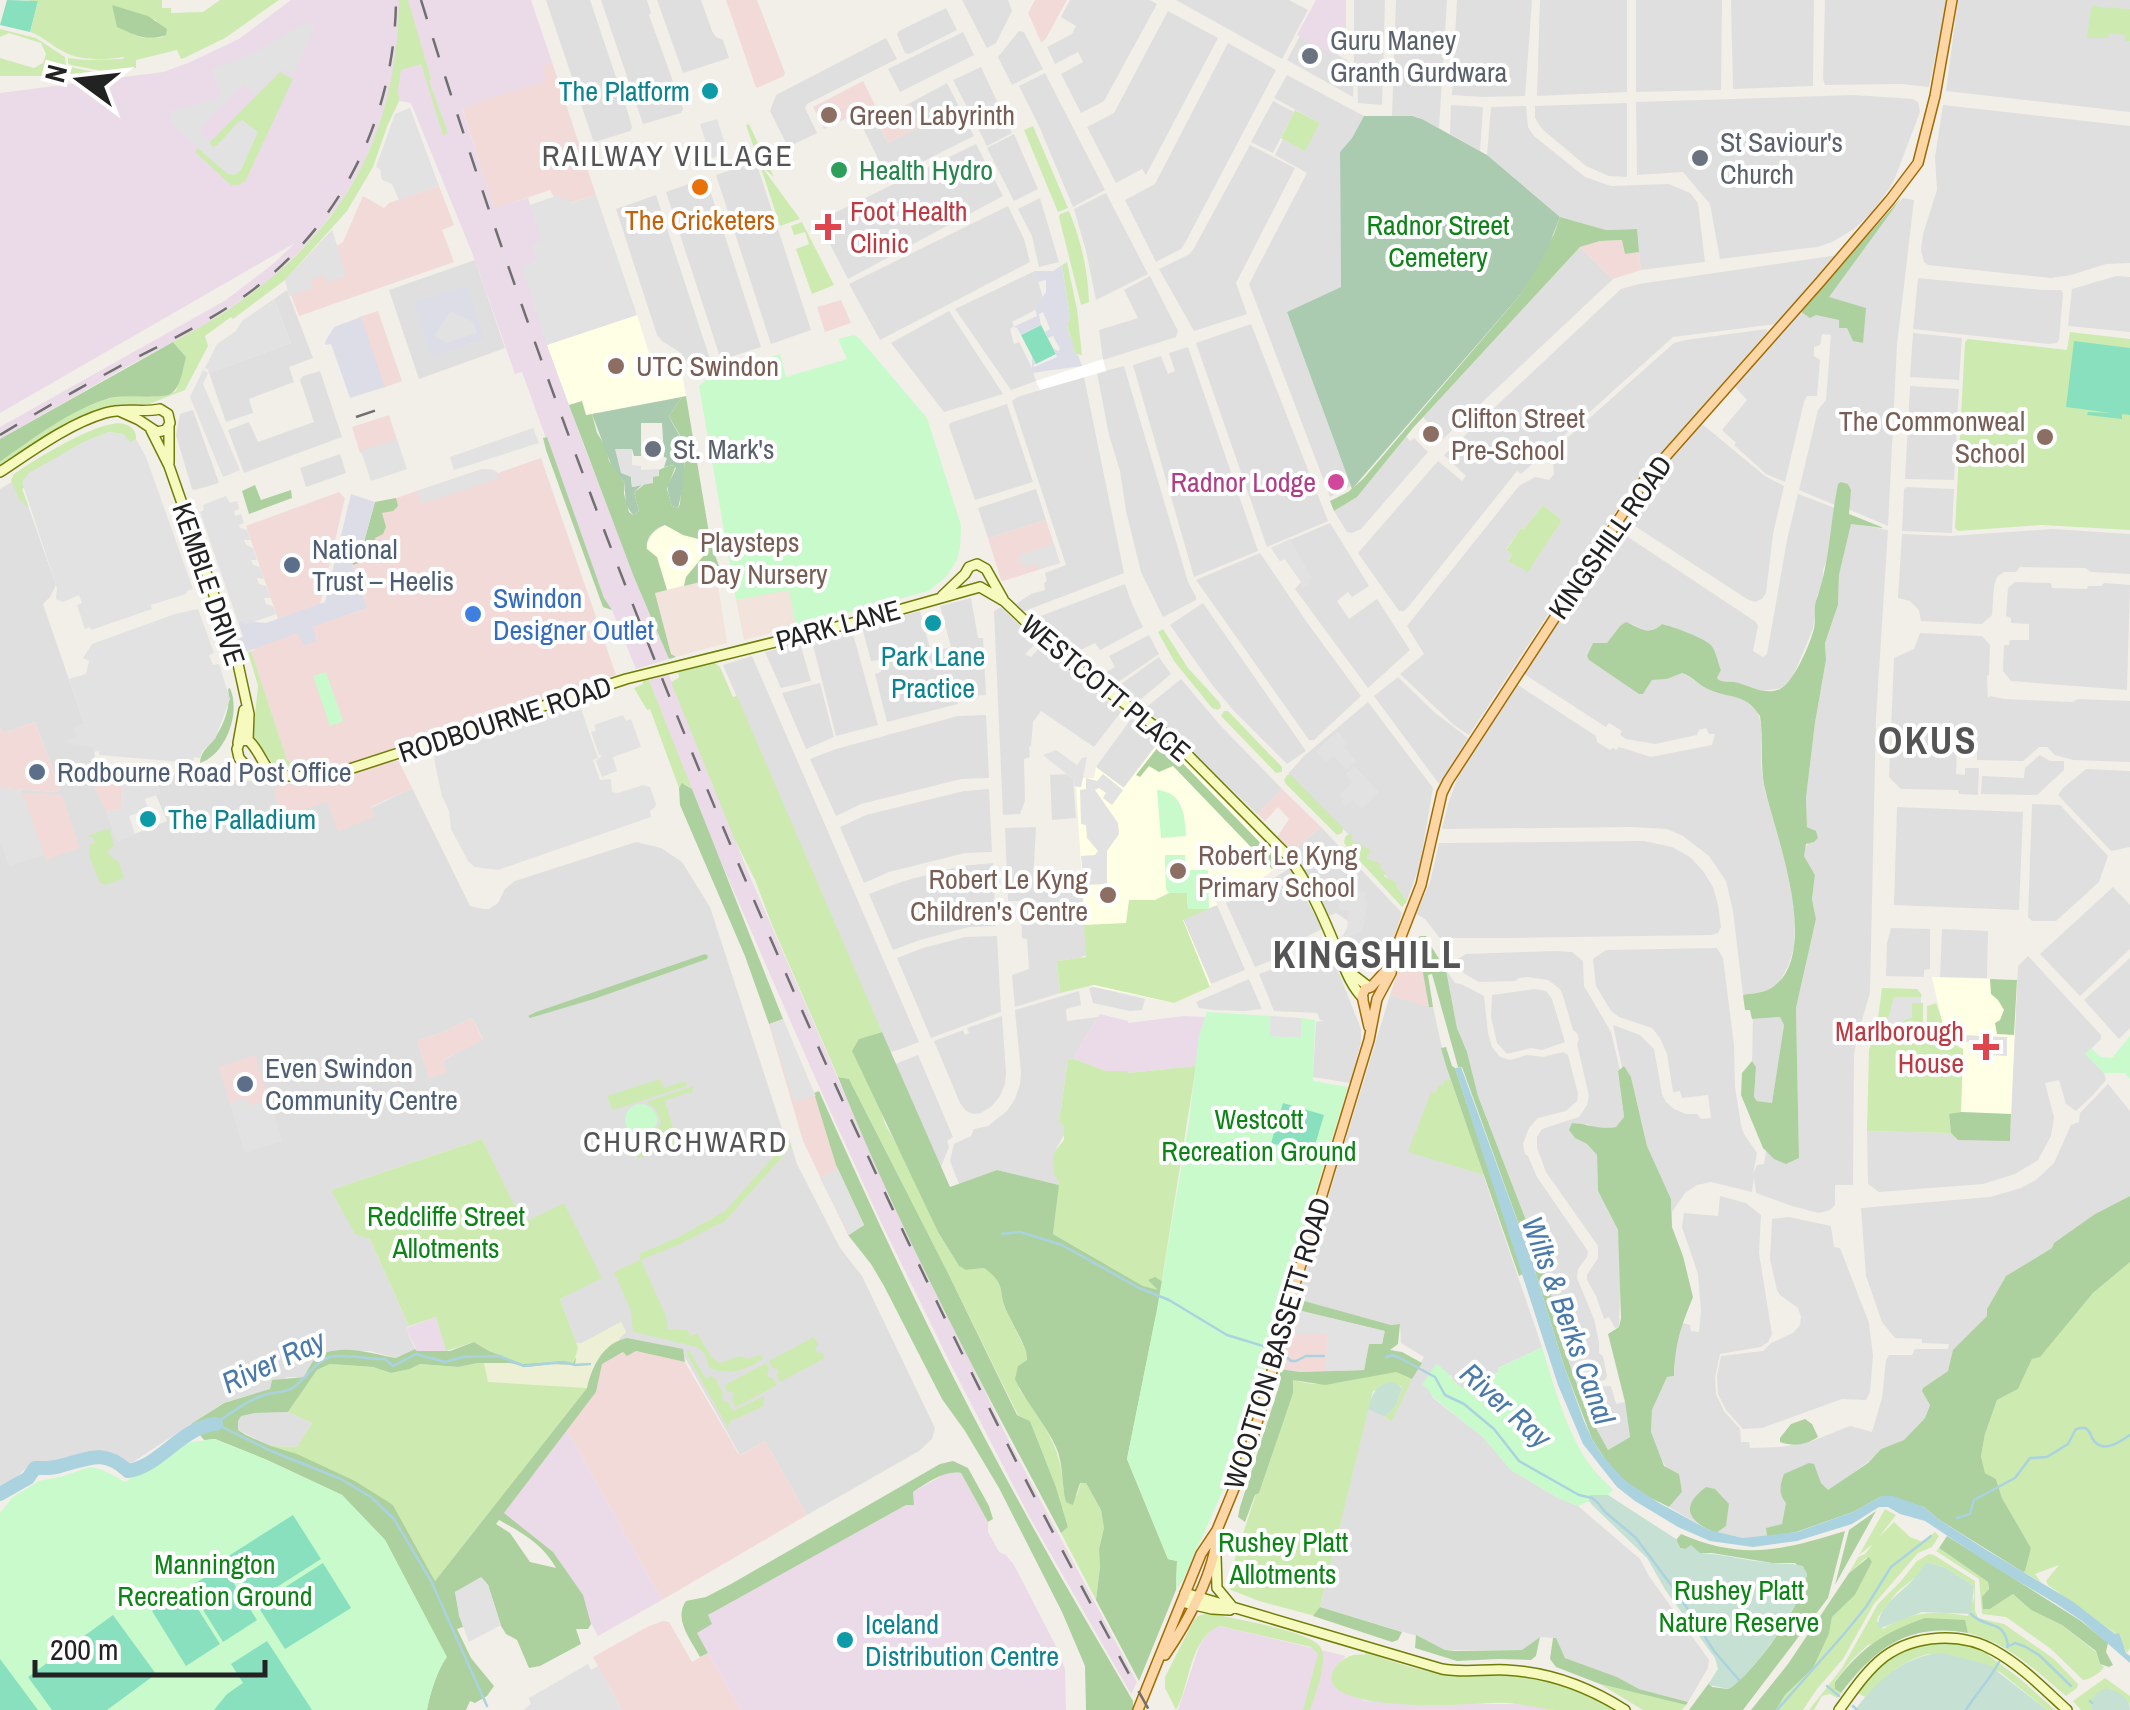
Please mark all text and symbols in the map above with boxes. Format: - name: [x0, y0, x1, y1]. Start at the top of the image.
- place label: Guru Maney Granth Gurdwara: [1330, 21, 1508, 91]
- north arrow: [30, 30, 130, 130]
- marker: Guru Maney Granth Gurdwara: [1299, 45, 1321, 67]
- text: N: [35, 61, 76, 86]
- place label: The Platform: [559, 72, 690, 110]
- marker: The Platform: [699, 80, 721, 102]
- place label: Green Labyrinth: [849, 96, 1015, 134]
- marker: Green Labyrinth: [818, 104, 840, 126]
- place label: St Saviour's Church: [1720, 123, 1843, 193]
- district label: RAILWAY VILLAGE: [542, 135, 794, 175]
- marker: St Saviour's Church: [1689, 147, 1711, 169]
- place label: Health Hydro: [859, 151, 993, 189]
- marker: Health Hydro: [828, 159, 850, 181]
- marker: The Cricketers: [689, 176, 711, 198]
- place label: Foot Health Clinic: [850, 192, 968, 262]
- place label: The Cricketers: [625, 201, 775, 239]
- park label: Radnor Street Cemetery: [1367, 206, 1509, 276]
- marker: Foot Health Clinic: [815, 214, 841, 240]
- place label: UTC Swindon: [636, 347, 779, 385]
- marker: UTC Swindon: [605, 355, 627, 377]
- place label: Clifton Street Pre-School: [1451, 399, 1585, 469]
- place label: The Commonweal School: [1839, 402, 2025, 472]
- marker: Clifton Street Pre-School: [1420, 423, 1442, 445]
- marker: The Commonweal School: [2034, 426, 2056, 448]
- place label: St. Mark's: [673, 430, 774, 468]
- marker: St. Mark's: [642, 438, 664, 460]
- street label: KINGSHILL ROAD: [1539, 448, 1681, 626]
- place label: Radnor Lodge: [1170, 463, 1316, 501]
- marker: Radnor Lodge: [1325, 471, 1347, 493]
- street label: KEMBLE DRIVE: [163, 498, 255, 670]
- place label: Playsteps Day Nursery: [700, 523, 828, 593]
- place label: National Trust – Heelis: [312, 530, 454, 600]
- marker: Playsteps Day Nursery: [669, 547, 691, 569]
- marker: National Trust – Heelis: [281, 554, 303, 576]
- place label: Swindon Designer Outlet: [493, 579, 654, 649]
- street label: PARK LANE: [772, 590, 904, 660]
- marker: Swindon Designer Outlet: [462, 603, 484, 625]
- street label: WESTCOTT PLACE: [1013, 606, 1199, 770]
- marker: Park Lane Practice: [922, 612, 944, 634]
- place label: Park Lane Practice: [881, 637, 985, 707]
- street label: RODBOURNE ROAD: [394, 667, 616, 771]
- district label: OKUS: [1878, 715, 1978, 766]
- place label: Rodbourne Road Post Office: [57, 753, 351, 791]
- marker: Rodbourne Road Post Office: [26, 761, 48, 783]
- place label: The Palladium: [168, 800, 316, 838]
- marker: The Palladium: [137, 808, 159, 830]
- place label: Robert Le Kyng Primary School: [1198, 836, 1358, 906]
- place label: Robert Le Kyng Children's Centre: [910, 860, 1088, 930]
- marker: Robert Le Kyng Primary School: [1167, 860, 1189, 882]
- marker: Robert Le Kyng Children's Centre: [1097, 884, 1119, 906]
- district label: KINGSHILL: [1273, 929, 1463, 980]
- place label: Marlborough House: [1835, 1012, 1964, 1082]
- marker: Marlborough House: [1973, 1034, 1999, 1060]
- place label: Even Swindon Community Centre: [265, 1049, 458, 1119]
- marker: Even Swindon Community Centre: [234, 1073, 256, 1095]
- park label: Westcott Recreation Ground: [1161, 1100, 1357, 1170]
- district label: CHURCHWARD: [583, 1121, 789, 1161]
- street label: WOOTTON BASSETT ROAD: [1215, 1193, 1339, 1493]
- park label: Redcliffe Street Allotments: [367, 1197, 525, 1267]
- water label: Wilts & Berks Canal: [1513, 1211, 1625, 1430]
- water label: River Ray: [215, 1319, 333, 1402]
- water label: River Ray: [1452, 1354, 1561, 1458]
- park label: Rushey Platt Allotments: [1218, 1523, 1348, 1593]
- park label: Mannington Recreation Ground: [117, 1545, 313, 1615]
- park label: Rushey Platt Nature Reserve: [1659, 1571, 1819, 1641]
- place label: Iceland Distribution Centre: [865, 1605, 1059, 1675]
- scale bar: [35, 1615, 265, 1677]
- text: 200 m: [50, 1629, 118, 1669]
- marker: Iceland Distribution Centre: [834, 1629, 856, 1651]

